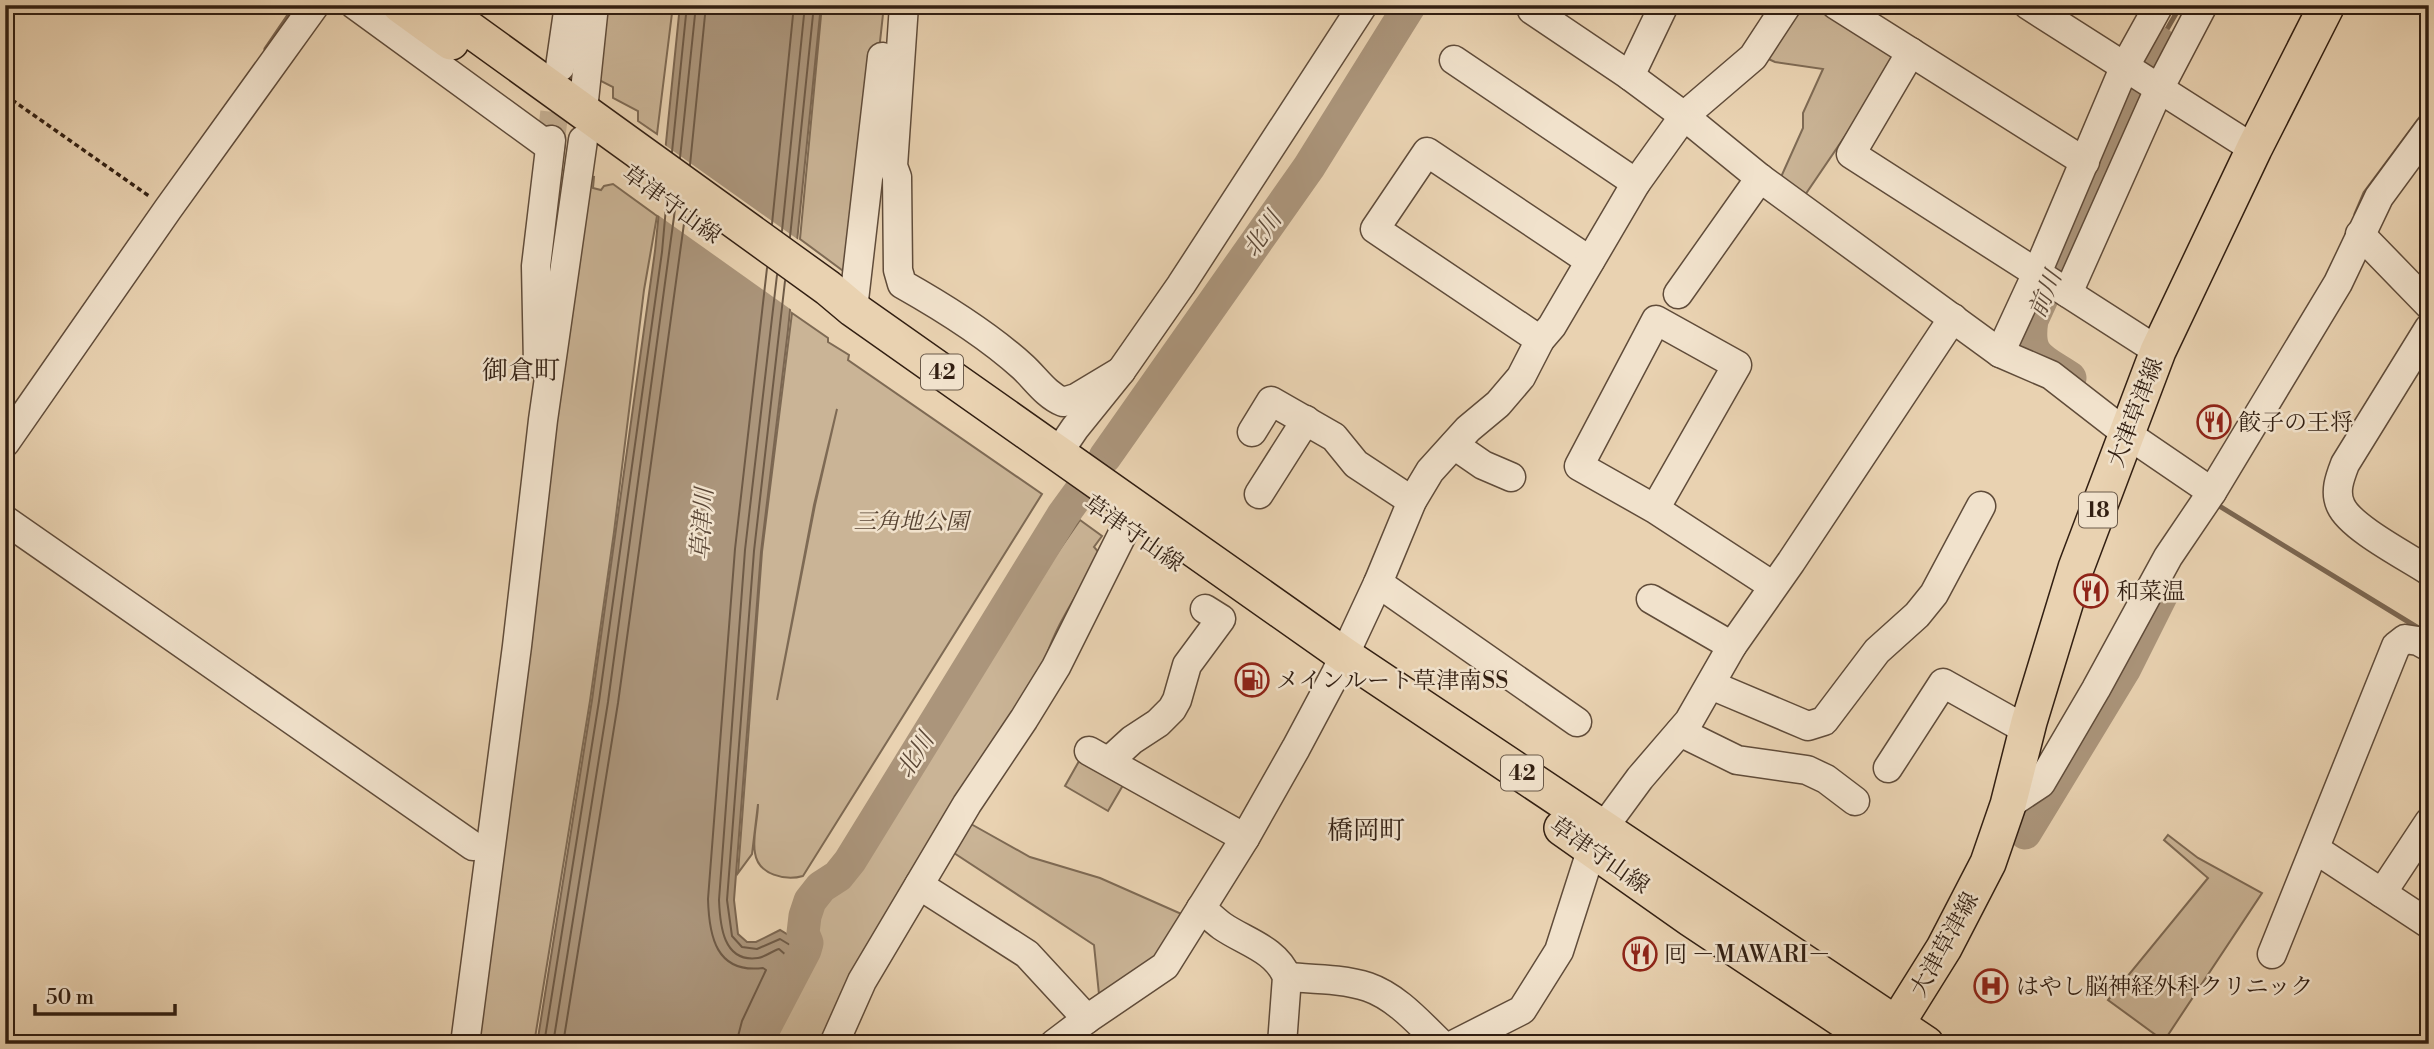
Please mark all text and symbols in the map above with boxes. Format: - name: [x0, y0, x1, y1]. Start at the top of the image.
- street label: 草津守山線: [617, 160, 726, 250]
- water label: 北川: [1237, 204, 1291, 263]
- water label: 前川: [2023, 264, 2070, 322]
- road number: 42: [921, 354, 963, 390]
- street label: 大津草津線: [2102, 354, 2170, 471]
- district label: 御倉町: [482, 355, 560, 387]
- restaurant icon: 餃子の王将: [2195, 403, 2233, 441]
- place label: 餃子の王将: [2238, 409, 2353, 437]
- water label: 草津川: [686, 484, 721, 561]
- street label: 草津守山線: [1078, 489, 1189, 578]
- road number: 18: [2079, 492, 2117, 528]
- park label: 三角地公園: [854, 508, 973, 536]
- restaurant icon: 和菜温: [2072, 572, 2110, 610]
- place label: 和菜温: [2116, 578, 2185, 606]
- fuel station icon: メインルート草津南SS: [1233, 661, 1271, 699]
- place label: メインルート草津南SS: [1276, 667, 1509, 695]
- water label: 北川: [890, 725, 943, 784]
- road number: 42: [1501, 756, 1543, 790]
- street label: 草津守山線: [1544, 811, 1655, 900]
- district label: 橋岡町: [1327, 815, 1405, 847]
- street label: 大津草津線: [1905, 887, 1985, 1002]
- restaurant icon: 囘 －MAWARI－: [1621, 935, 1659, 973]
- place label: 囘 －MAWARI－: [1664, 941, 1831, 969]
- hospital icon: はやし脳神経外科クリニック: [1972, 967, 2010, 1005]
- scale bar: [35, 972, 175, 1016]
- place label: はやし脳神経外科クリニック: [2016, 973, 2314, 1001]
- text: 50 m: [46, 985, 94, 1011]

